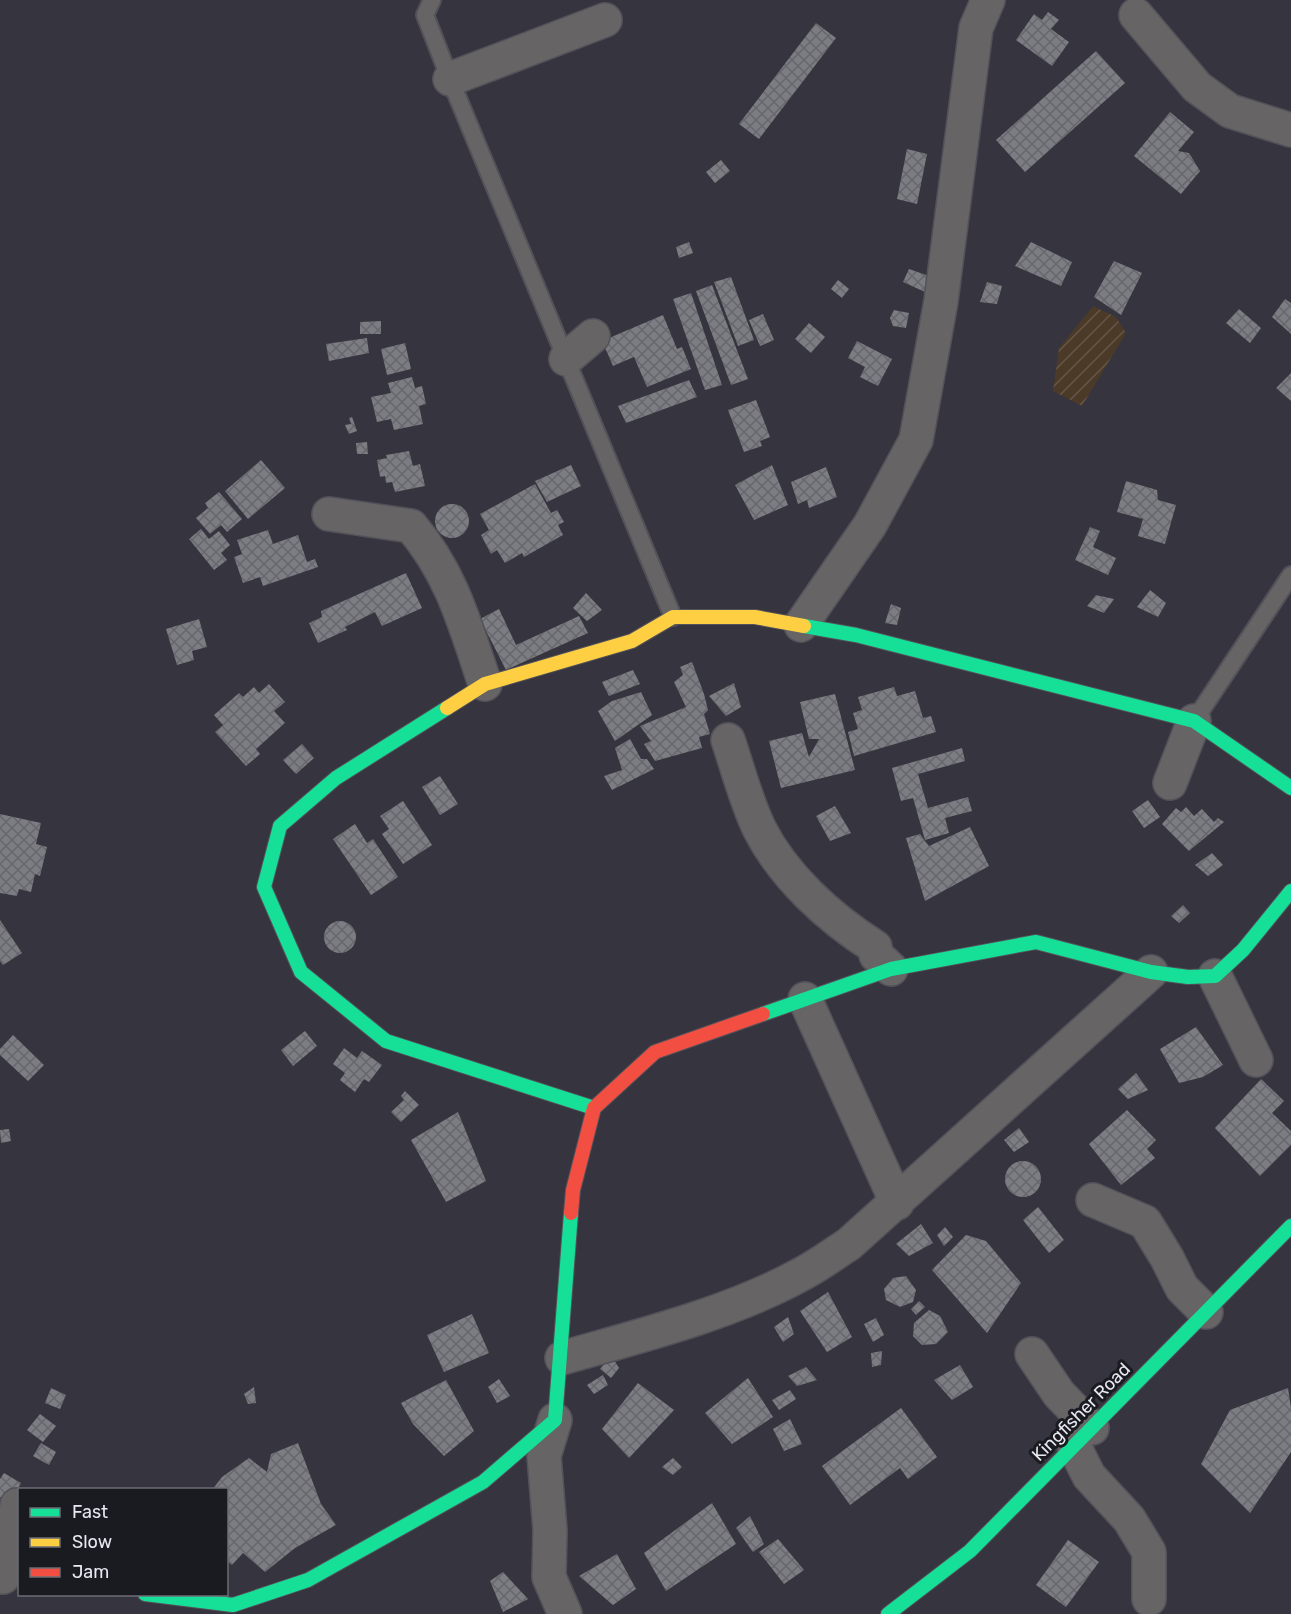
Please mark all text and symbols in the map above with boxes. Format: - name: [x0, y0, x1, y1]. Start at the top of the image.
- street label: Kingfisher Road: [1027, 1358, 1135, 1466]
- legend: [18, 1488, 228, 1596]
- text: Fast: [72, 1501, 108, 1523]
- text: Slow: [72, 1531, 112, 1553]
- text: Jam: [72, 1561, 109, 1583]

